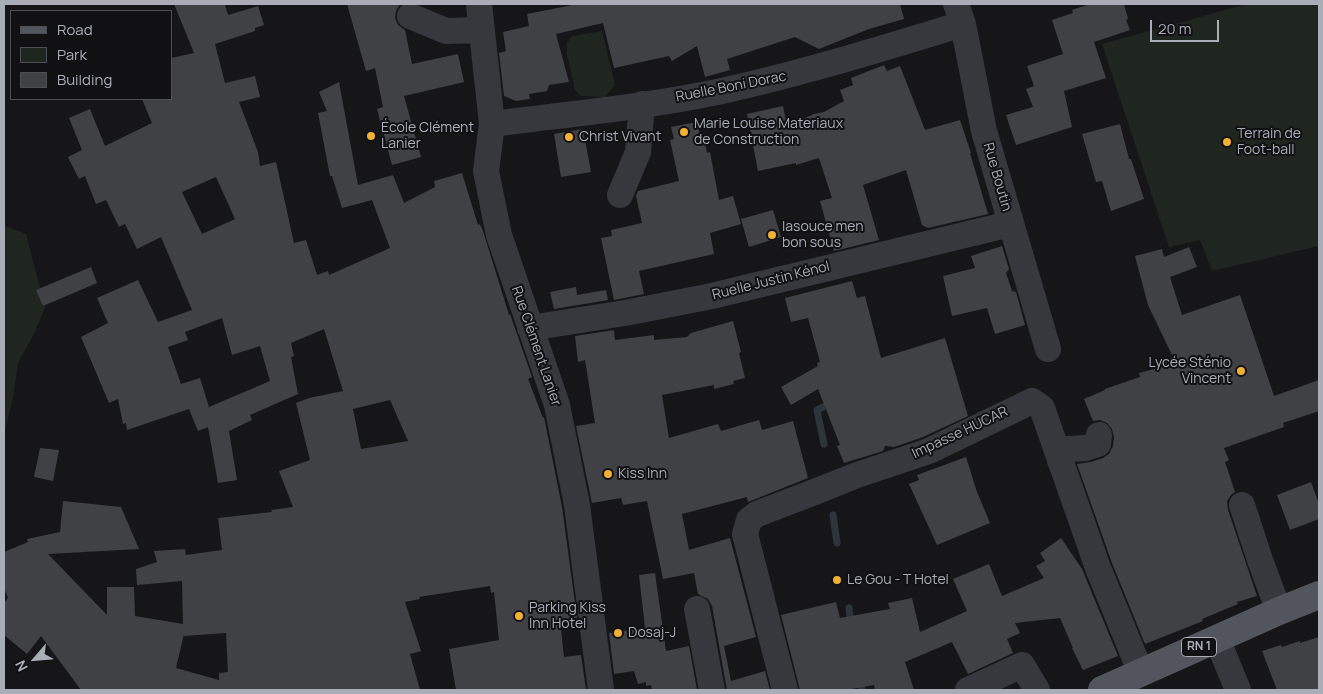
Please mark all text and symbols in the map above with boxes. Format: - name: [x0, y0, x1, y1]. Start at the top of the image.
- legend: [10, 10, 172, 100]
- scale bar: [1153, 10, 1222, 42]
- text: 20 m: [1158, 18, 1191, 39]
- text: Road: [57, 19, 93, 40]
- text: Park: [57, 44, 87, 65]
- street label: Ruelle Boni Dorac: [674, 68, 788, 106]
- text: Building: [57, 69, 112, 90]
- place label: Marie Louise Materiaux de Construction: [694, 116, 843, 148]
- place label: École Clément Lanier: [381, 120, 474, 152]
- marker: Marie Louise Materiaux de Construction: [678, 126, 690, 138]
- place label: Terrain de Foot-ball: [1237, 126, 1301, 158]
- place label: Christ Vivant: [579, 129, 661, 145]
- marker: École Clément Lanier: [365, 130, 377, 142]
- marker: Christ Vivant: [563, 131, 575, 143]
- marker: Terrain de Foot-ball: [1221, 136, 1233, 148]
- street label: Rue Boutin: [979, 141, 1015, 213]
- place label: lasouce men bon sous: [782, 219, 864, 252]
- marker: lasouce men bon sous: [766, 229, 778, 241]
- street label: Ruelle Justin Kénol: [710, 258, 832, 304]
- street label: Rue Clément Lanier: [508, 284, 564, 408]
- place label: Lycée Sténio Vincent: [1148, 355, 1231, 388]
- marker: Lycée Sténio Vincent: [1235, 365, 1247, 377]
- street label: Impasse HUCAR: [909, 403, 1011, 463]
- place label: Kiss Inn: [618, 466, 667, 482]
- marker: Kiss Inn: [602, 468, 614, 480]
- place label: Le Gou - T Hotel: [847, 572, 949, 588]
- marker: Le Gou - T Hotel: [831, 574, 843, 586]
- place label: Parking Kiss Inn Hotel: [529, 600, 606, 632]
- marker: Parking Kiss Inn Hotel: [513, 610, 525, 622]
- place label: Dosaj-J: [628, 625, 676, 641]
- marker: Dosaj-J: [612, 627, 624, 639]
- north arrow: [10, 634, 60, 684]
- road number: RN 1: [1182, 638, 1216, 656]
- text: N: [10, 657, 32, 675]

